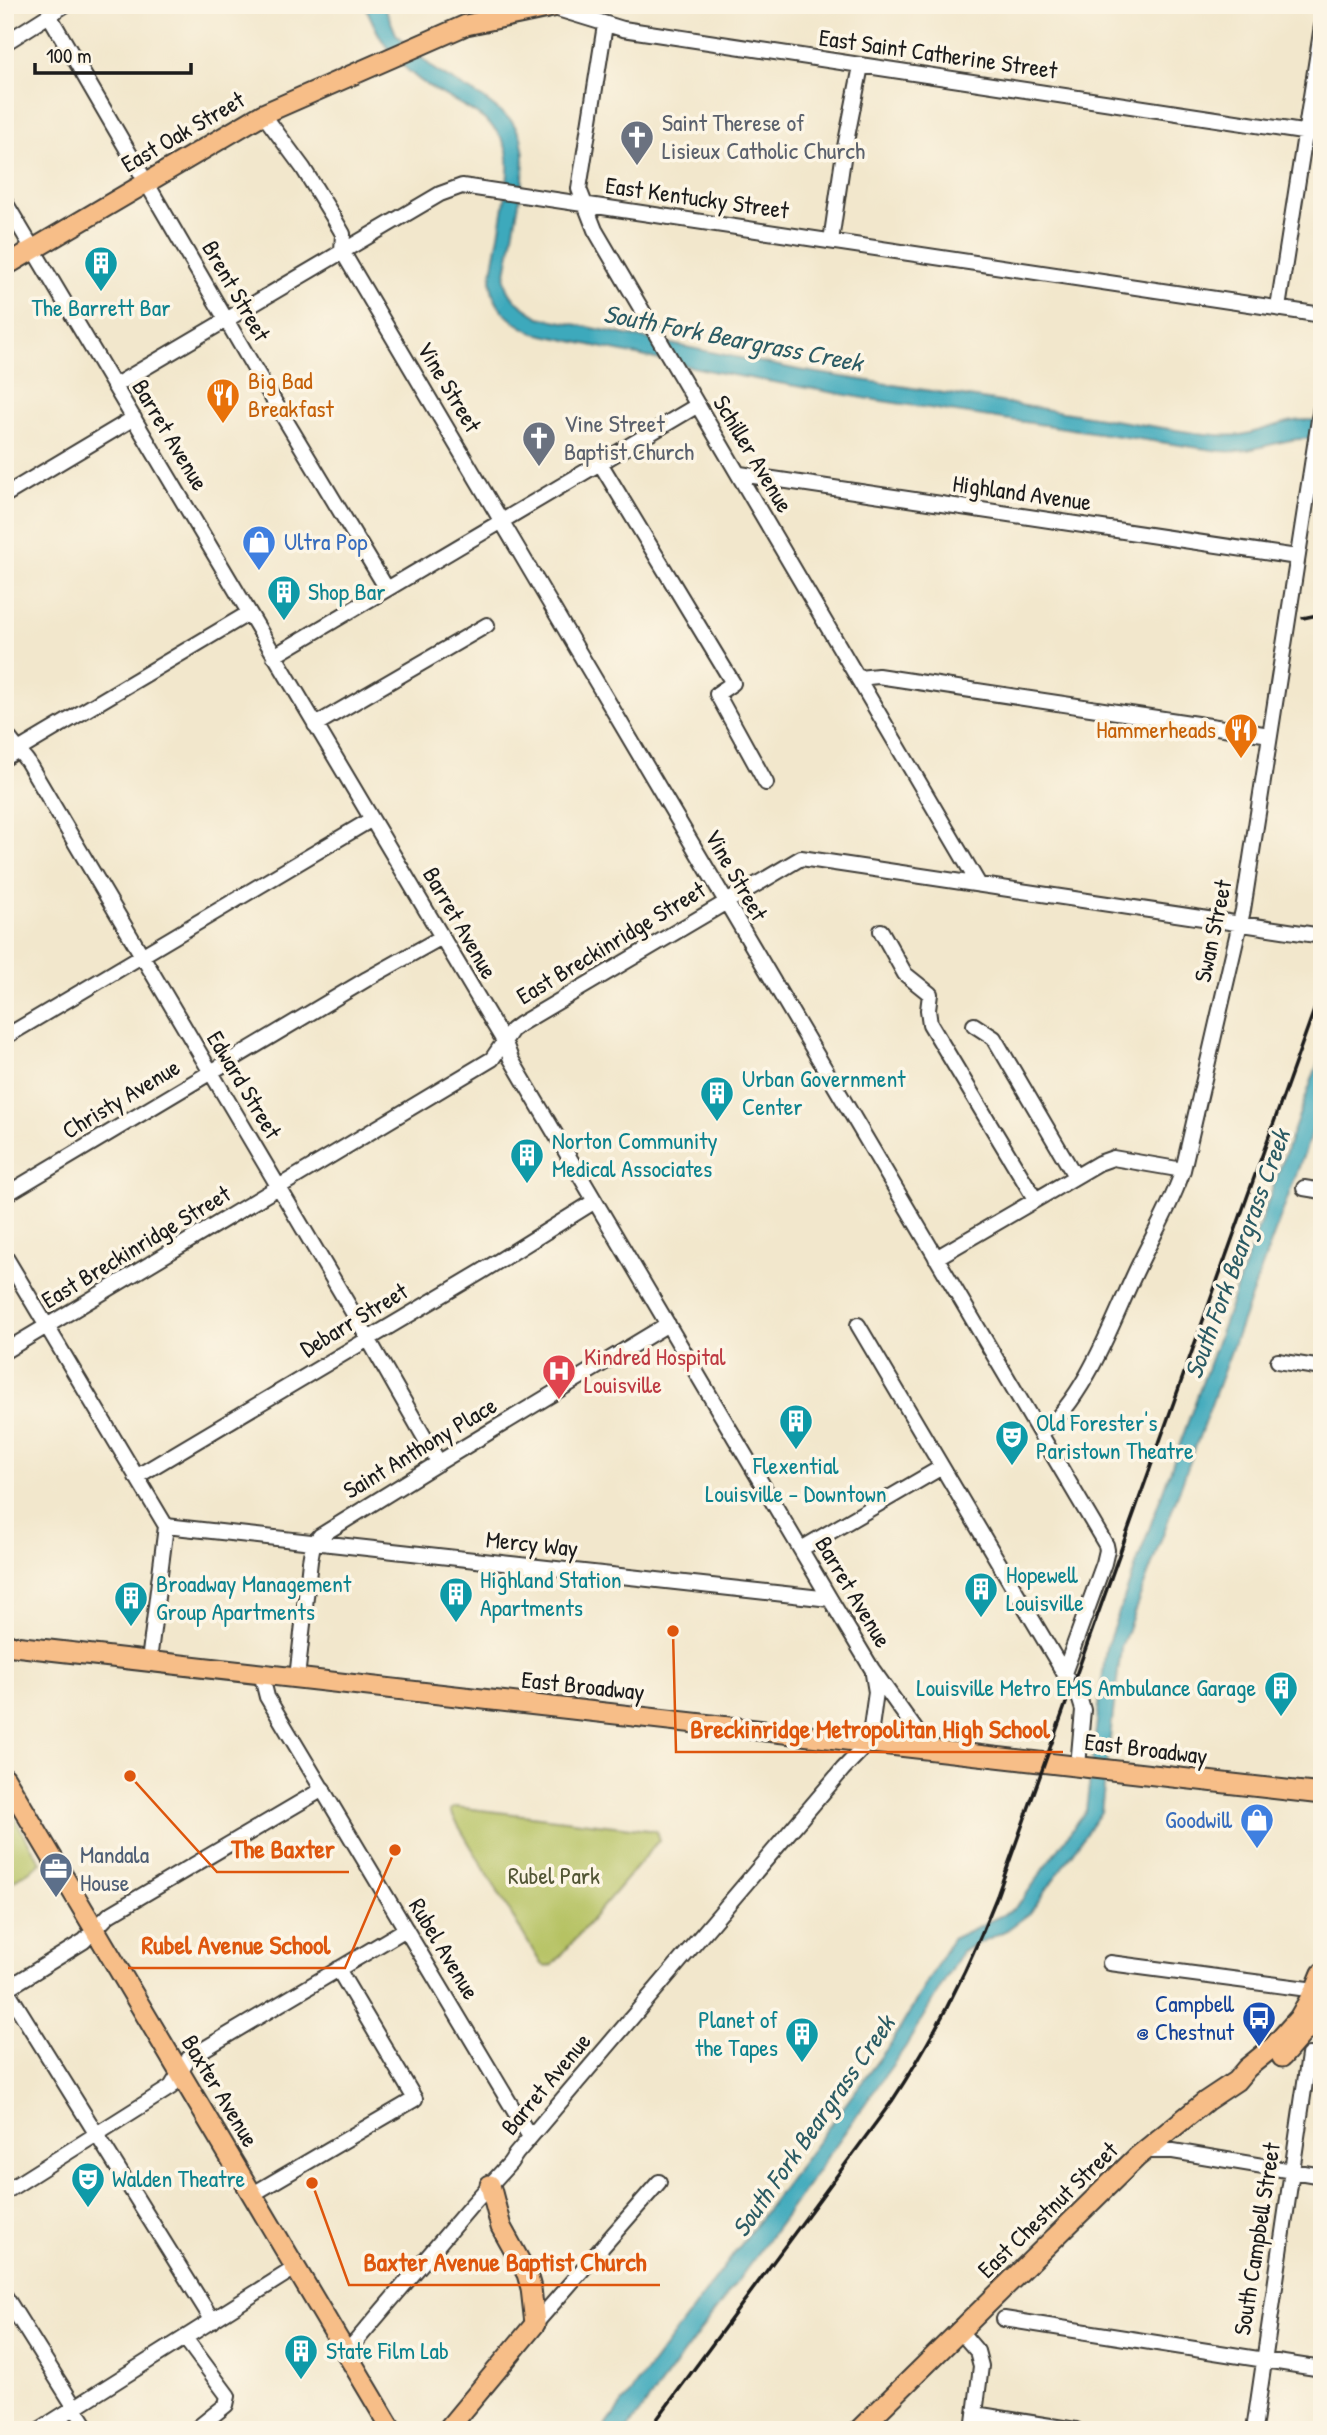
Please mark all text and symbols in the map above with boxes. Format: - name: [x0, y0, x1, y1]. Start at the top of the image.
- street label: East Saint Catherine Street: [817, 20, 1060, 86]
- scale bar: [35, 32, 191, 76]
- text: 100 m: [46, 41, 92, 70]
- street label: East Oak Street: [115, 83, 251, 179]
- place label: Saint Therese of Lisieux Catholic Church: [662, 106, 865, 166]
- church icon: Saint Therese of Lisieux Catholic Church: [618, 118, 656, 167]
- street label: East Kentucky Street: [603, 168, 792, 226]
- street label: Brent Street: [195, 234, 279, 347]
- building icon: The Barrett Bar: [82, 244, 120, 293]
- place label: The Barrett Bar: [32, 291, 170, 323]
- water label: South Fork Beargrass Creek: [601, 295, 868, 381]
- street label: Vine Street: [410, 335, 490, 439]
- place label: Big Bad Breakfast: [248, 364, 335, 424]
- street label: Barret Avenue: [125, 373, 217, 496]
- restaurant icon: Big Bad Breakfast: [204, 376, 242, 425]
- street label: Schiller Avenue: [706, 389, 802, 518]
- place label: Vine Street Baptist Church: [564, 407, 694, 467]
- church icon: Vine Street Baptist Church: [520, 419, 558, 468]
- street label: Highland Avenue: [951, 466, 1094, 518]
- shop icon: Ultra Pop: [240, 523, 278, 572]
- place label: Ultra Pop: [284, 525, 368, 557]
- building icon: Shop Bar: [265, 573, 303, 622]
- place label: Shop Bar: [308, 575, 385, 607]
- restaurant icon: Hammerheads: [1222, 711, 1260, 760]
- place label: Hammerheads: [1096, 713, 1216, 745]
- street label: Vine Street: [698, 823, 776, 927]
- street label: Barret Avenue: [416, 861, 506, 985]
- street label: East Breckinridge Street: [510, 873, 712, 1011]
- street label: Swan Street: [1186, 876, 1239, 985]
- street label: Edward Street: [200, 1025, 290, 1145]
- street label: Christy Avenue: [56, 1050, 186, 1146]
- place label: Urban Government Center: [742, 1062, 906, 1122]
- building icon: Urban Government Center: [698, 1074, 736, 1123]
- water label: South Fork Beargrass Creek: [1175, 1122, 1300, 1384]
- place label: Norton Community Medical Associates: [552, 1124, 718, 1184]
- building icon: Norton Community Medical Associates: [508, 1136, 546, 1185]
- street label: East Breckinridge Street: [35, 1177, 237, 1315]
- street label: Debarr Street: [294, 1274, 414, 1364]
- place label: Kindred Hospital Louisville: [584, 1340, 726, 1400]
- hospital icon: Kindred Hospital Louisville: [540, 1352, 578, 1401]
- street label: Saint Anthony Place: [337, 1388, 503, 1506]
- building icon: Flexential Louisville - Downtown: [777, 1402, 815, 1451]
- place label: Old Forester's Paristown Theatre: [1036, 1406, 1194, 1466]
- theatre icon: Old Forester's Paristown Theatre: [993, 1418, 1031, 1467]
- place label: Flexential Louisville - Downtown: [705, 1449, 887, 1509]
- street label: Mercy Way: [484, 1522, 580, 1564]
- street label: Barret Avenue: [808, 1530, 900, 1653]
- place label: Hopewell Louisville: [1006, 1558, 1084, 1618]
- place label: Highland Station Apartments: [480, 1563, 622, 1623]
- place label: Broadway Management Group Apartments: [156, 1567, 352, 1627]
- building icon: Hopewell Louisville: [962, 1570, 1000, 1619]
- building icon: Highland Station Apartments: [437, 1575, 475, 1624]
- building icon: Broadway Management Group Apartments: [112, 1579, 150, 1628]
- street label: East Broadway: [520, 1663, 646, 1707]
- building icon: Louisville Metro EMS Ambulance Garage: [1262, 1669, 1300, 1718]
- place label: Louisville Metro EMS Ambulance Garage: [916, 1671, 1256, 1703]
- callout: Breckinridge Metropolitan High School: [676, 1705, 1063, 1752]
- text: Breckinridge Metropolitan High School: [690, 1711, 1051, 1747]
- street label: East Broadway: [1083, 1725, 1209, 1771]
- shop icon: Goodwill: [1238, 1801, 1276, 1850]
- place label: Goodwill: [1165, 1803, 1233, 1835]
- callout: The Baxter: [217, 1825, 349, 1872]
- text: The Baxter: [230, 1831, 336, 1866]
- place label: Mandala House: [80, 1838, 149, 1898]
- office icon: Mandala House: [37, 1850, 75, 1899]
- park label: Rubel Park: [508, 1859, 600, 1891]
- street label: Rubel Avenue: [402, 1892, 488, 2005]
- callout: Rubel Avenue School: [128, 1921, 345, 1968]
- text: Rubel Avenue School: [142, 1927, 332, 1962]
- place label: Campbell @ Chestnut: [1136, 1987, 1235, 2047]
- bus stop icon: Campbell @ Chestnut: [1240, 1999, 1278, 2048]
- place label: Planet of the Tapes: [695, 2003, 778, 2063]
- water label: South Fork Beargrass Creek: [723, 2006, 904, 2244]
- building icon: Planet of the Tapes: [783, 2015, 821, 2064]
- street label: Barret Avenue: [493, 2025, 598, 2141]
- street label: Baxter Avenue: [175, 2028, 267, 2153]
- street label: East Chestnut Street: [970, 2134, 1125, 2284]
- street label: South Campbell Street: [1225, 2140, 1287, 2337]
- theatre icon: Walden Theatre: [69, 2160, 107, 2209]
- place label: Walden Theatre: [112, 2162, 246, 2194]
- callout: Baxter Avenue Baptist Church: [349, 2238, 660, 2285]
- text: Baxter Avenue Baptist Church: [363, 2244, 647, 2280]
- building icon: State Film Lab: [282, 2332, 320, 2381]
- place label: State Film Lab: [326, 2334, 449, 2366]

